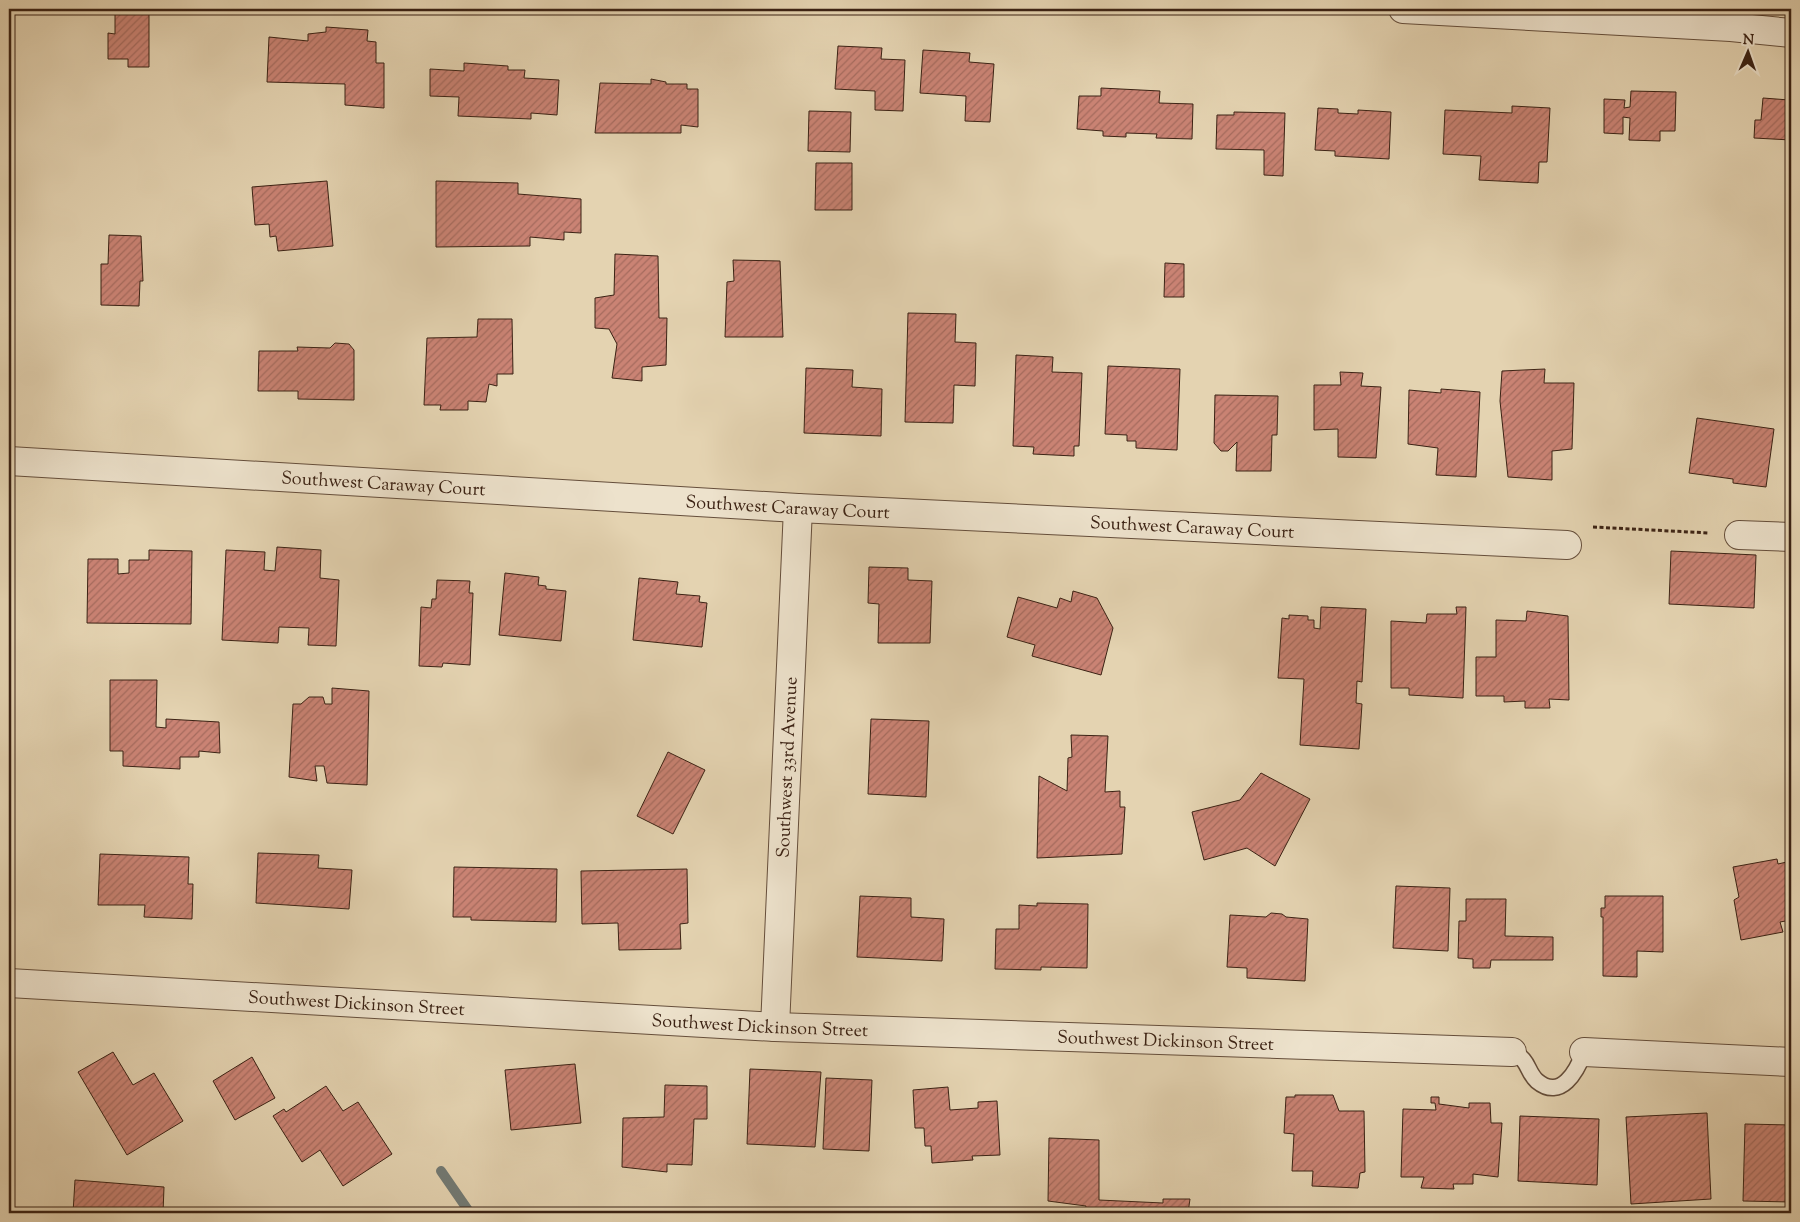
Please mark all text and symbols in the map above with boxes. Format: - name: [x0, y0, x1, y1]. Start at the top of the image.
- north arrow: [1722, 28, 1772, 78]
- text: N: [1742, 31, 1754, 51]
- street label: Southwest Caraway Court: [280, 466, 486, 504]
- street label: Southwest Caraway Court: [685, 490, 890, 527]
- street label: Southwest Caraway Court: [1089, 511, 1295, 547]
- street label: Southwest 33rd Avenue: [772, 676, 806, 858]
- street label: Southwest Dickinson Street: [247, 986, 465, 1024]
- street label: Southwest Dickinson Street: [651, 1009, 868, 1045]
- street label: Southwest Dickinson Street: [1057, 1026, 1274, 1059]

